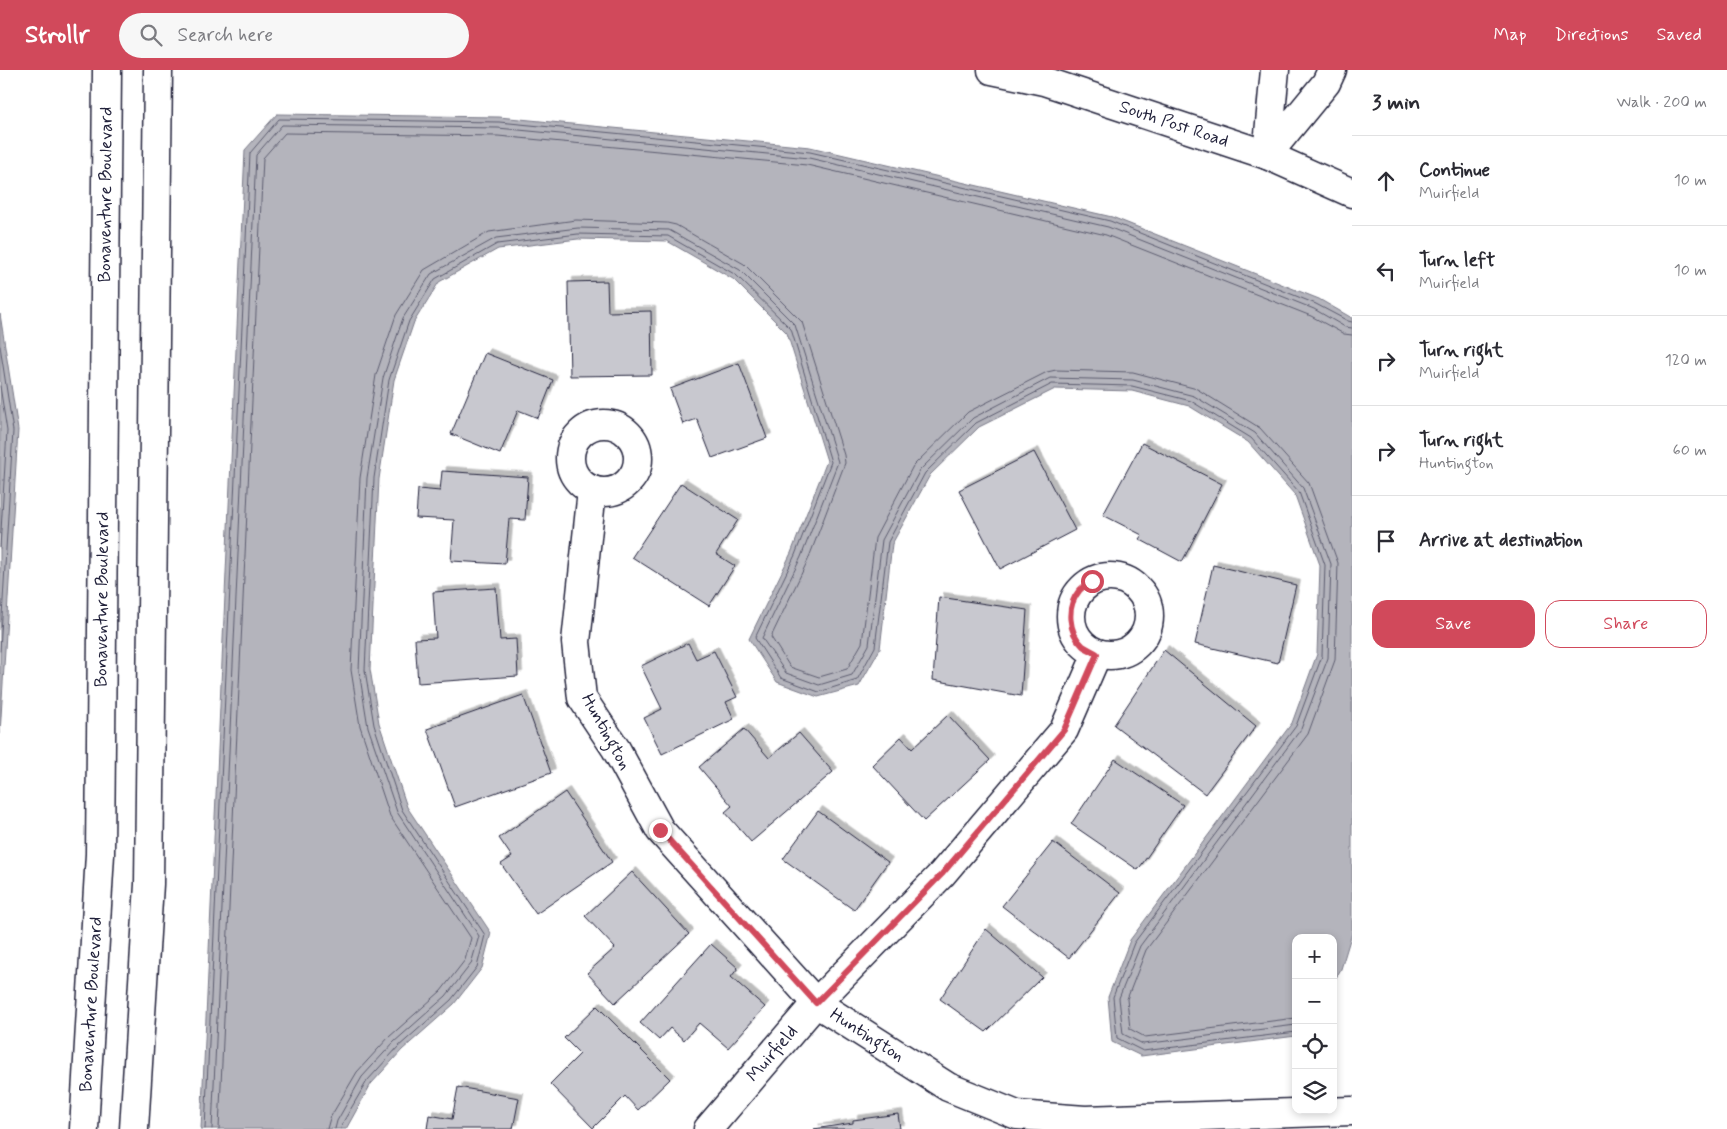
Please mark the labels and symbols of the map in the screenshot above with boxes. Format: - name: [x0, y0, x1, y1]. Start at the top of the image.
- street label: South Post Road: [1116, 95, 1232, 153]
- street label: Bonaventure Boulevard: [93, 107, 119, 282]
- street label: Bonaventure Boulevard: [89, 512, 115, 687]
- route start: [1081, 570, 1104, 593]
- street label: Huntington: [573, 689, 637, 776]
- route end: [649, 819, 672, 842]
- street label: Bonaventure Boulevard: [74, 916, 108, 1093]
- street label: Huntington: [825, 1003, 909, 1068]
- street label: Muirfield: [741, 1020, 804, 1087]

